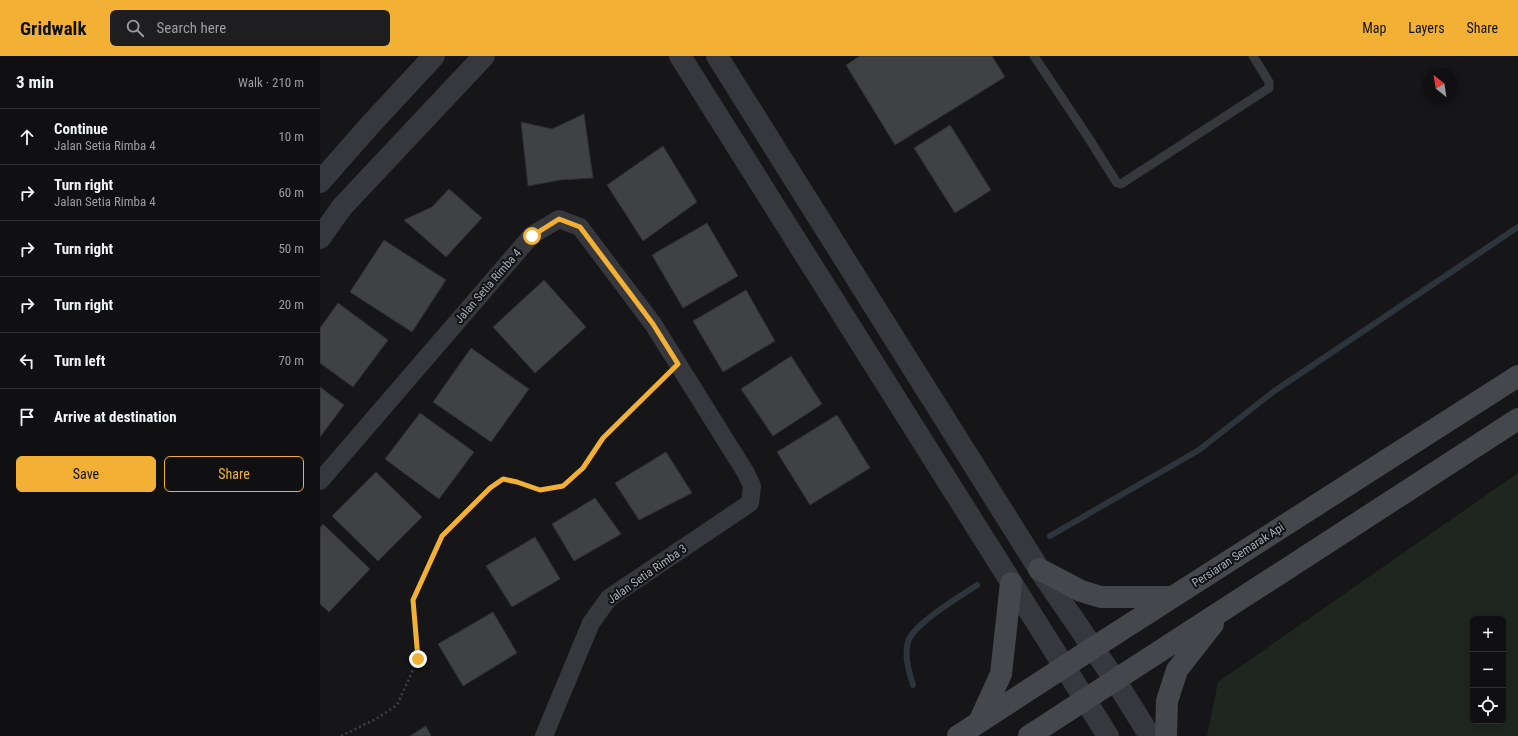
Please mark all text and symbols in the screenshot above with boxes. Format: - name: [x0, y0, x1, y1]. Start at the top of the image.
- search box: [110, 10, 390, 46]
- text: Gridwalk: [20, 17, 86, 40]
- icon: search: [124, 17, 146, 39]
- text: Search here: [156, 19, 226, 37]
- text: Map: [1362, 20, 1386, 36]
- text: Layers: [1408, 20, 1445, 36]
- text: Share: [1467, 20, 1498, 36]
- north arrow: [1422, 68, 1458, 104]
- text: 3 min: [16, 72, 54, 92]
- text: Walk · 210 m: [238, 75, 304, 90]
- text: Continue: [54, 120, 108, 138]
- icon: ahead: [16, 126, 38, 148]
- text: 10 m: [278, 129, 304, 144]
- text: Jalan Setia Rimba 4: [54, 138, 156, 153]
- text: Turn right: [54, 176, 113, 194]
- icon: right: [16, 182, 38, 204]
- text: 60 m: [278, 185, 304, 200]
- text: Jalan Setia Rimba 4: [54, 194, 156, 209]
- route start: [523, 227, 541, 245]
- icon: right: [16, 238, 38, 260]
- text: Turn right: [54, 240, 113, 258]
- text: 50 m: [278, 241, 304, 256]
- street label: Jalan Setia Rimba 4: [452, 246, 524, 326]
- icon: right: [16, 294, 38, 316]
- text: Turn right: [54, 296, 113, 314]
- text: 20 m: [278, 297, 304, 312]
- icon: left: [16, 350, 38, 372]
- text: Turn left: [54, 352, 105, 370]
- text: 70 m: [278, 353, 304, 368]
- icon: arrive: [16, 406, 38, 428]
- text: Arrive at destination: [54, 408, 177, 426]
- button: Save: [16, 456, 156, 492]
- button: Share: [164, 456, 304, 492]
- street label: Persiaran Semarak Api: [1189, 520, 1287, 590]
- street label: Jalan Setia Rimba 3: [605, 541, 689, 607]
- map controls: [1470, 616, 1506, 724]
- button: +: [1470, 616, 1506, 652]
- route end: [409, 650, 427, 668]
- button: −: [1470, 652, 1506, 688]
- button: locate: [1470, 688, 1506, 724]

